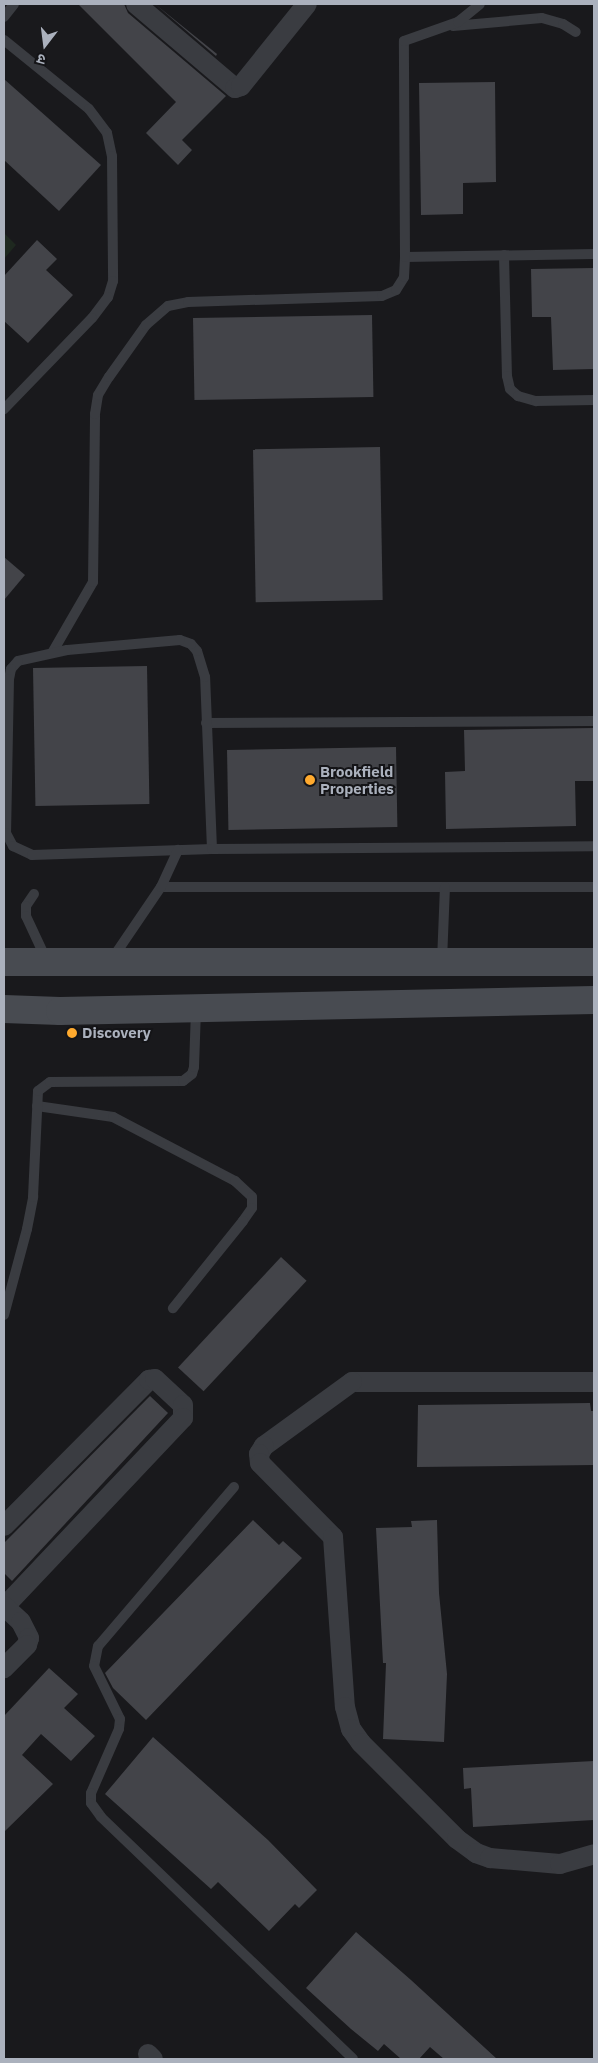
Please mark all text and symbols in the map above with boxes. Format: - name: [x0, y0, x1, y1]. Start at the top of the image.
- north arrow: [20, 20, 70, 70]
- text: उ: [35, 50, 47, 69]
- place label: Brookfield Properties: [320, 762, 394, 797]
- marker: Brookfield Properties: [304, 774, 316, 786]
- place label: Discovery: [82, 1024, 151, 1042]
- marker: Discovery: [66, 1027, 78, 1039]

